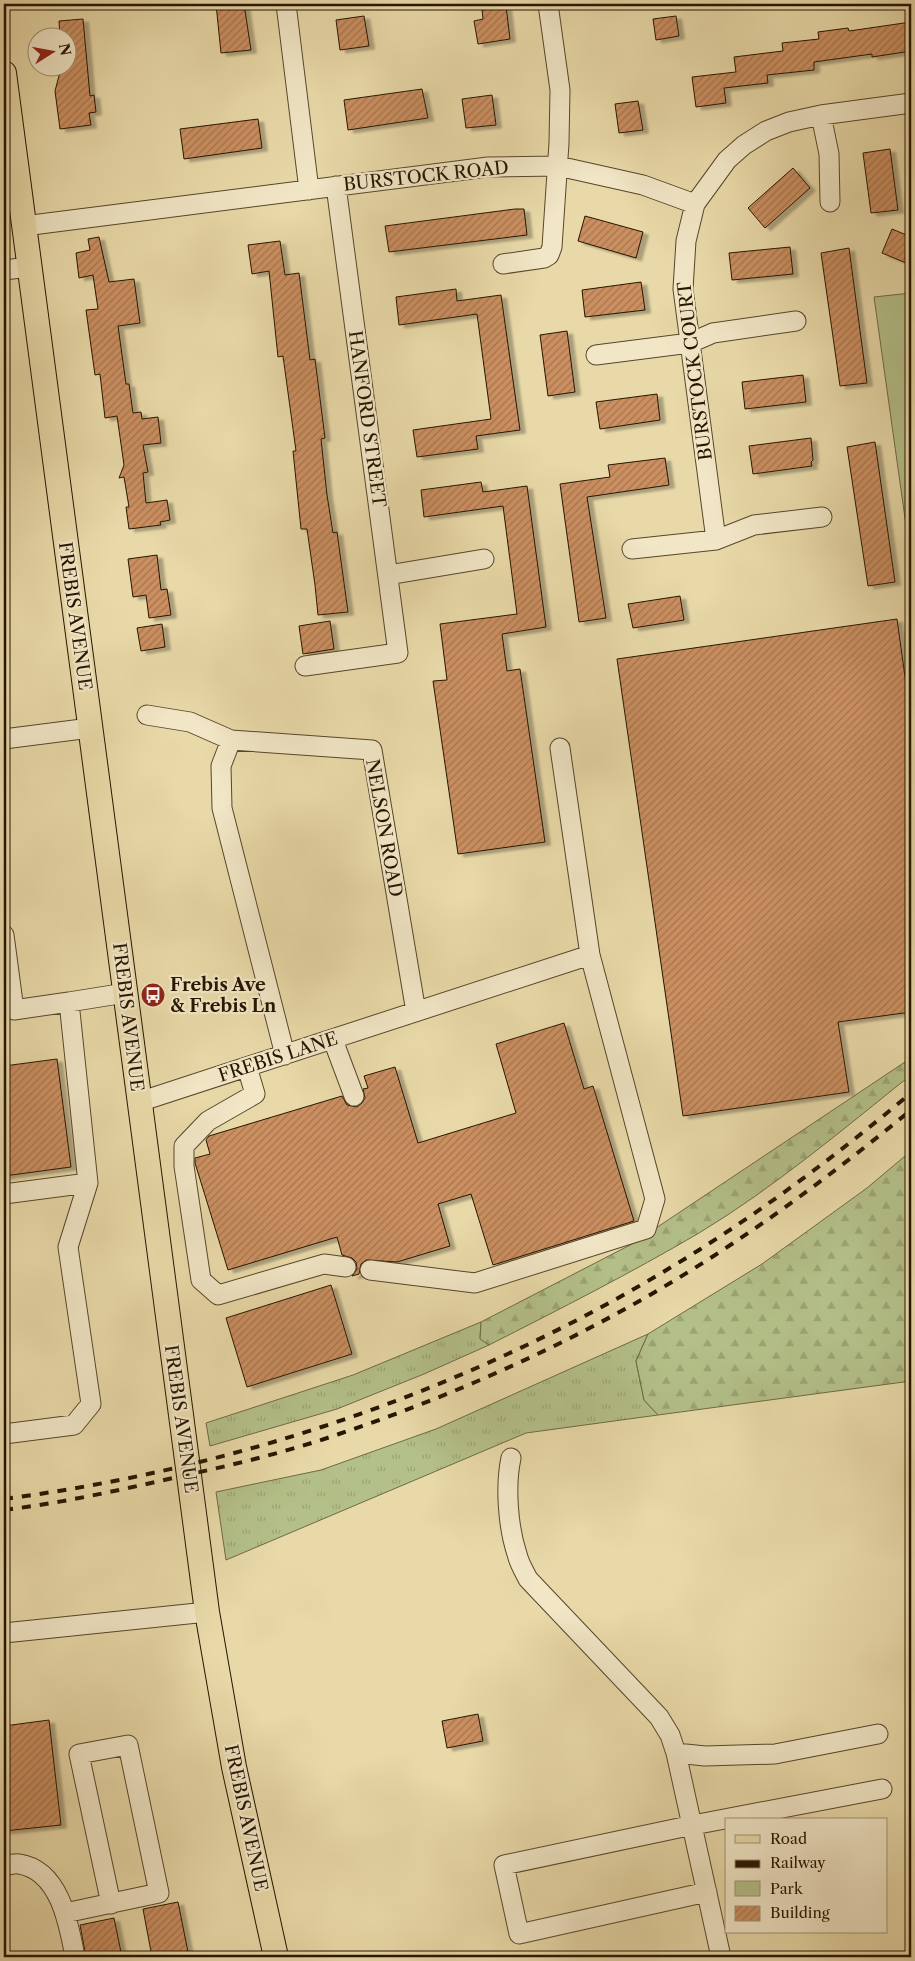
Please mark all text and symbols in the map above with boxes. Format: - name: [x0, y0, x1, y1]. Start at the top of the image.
- north arrow: [28, 28, 78, 78]
- text: N: [55, 42, 75, 57]
- street label: BURSTOCK ROAD: [342, 156, 510, 196]
- street label: BURSTOCK COURT: [673, 280, 717, 462]
- street label: HANFORD STREET: [344, 329, 390, 509]
- street label: FREBIS AVENUE: [54, 540, 96, 692]
- street label: NELSON ROAD: [361, 757, 407, 899]
- street label: FREBIS AVENUE: [108, 941, 148, 1093]
- place label: Frebis Ave & Frebis Ln: [170, 974, 277, 1017]
- bus stop icon: Frebis Ave & Frebis Ln: [140, 982, 166, 1008]
- street label: FREBIS LANE: [215, 1027, 341, 1087]
- street label: FREBIS AVENUE: [160, 1343, 202, 1495]
- street label: FREBIS AVENUE: [220, 1742, 272, 1894]
- legend: [725, 1818, 888, 1934]
- text: Road: [770, 1829, 807, 1848]
- text: Railway: [770, 1853, 826, 1872]
- text: Park: [770, 1879, 804, 1898]
- text: Building: [770, 1903, 830, 1922]

